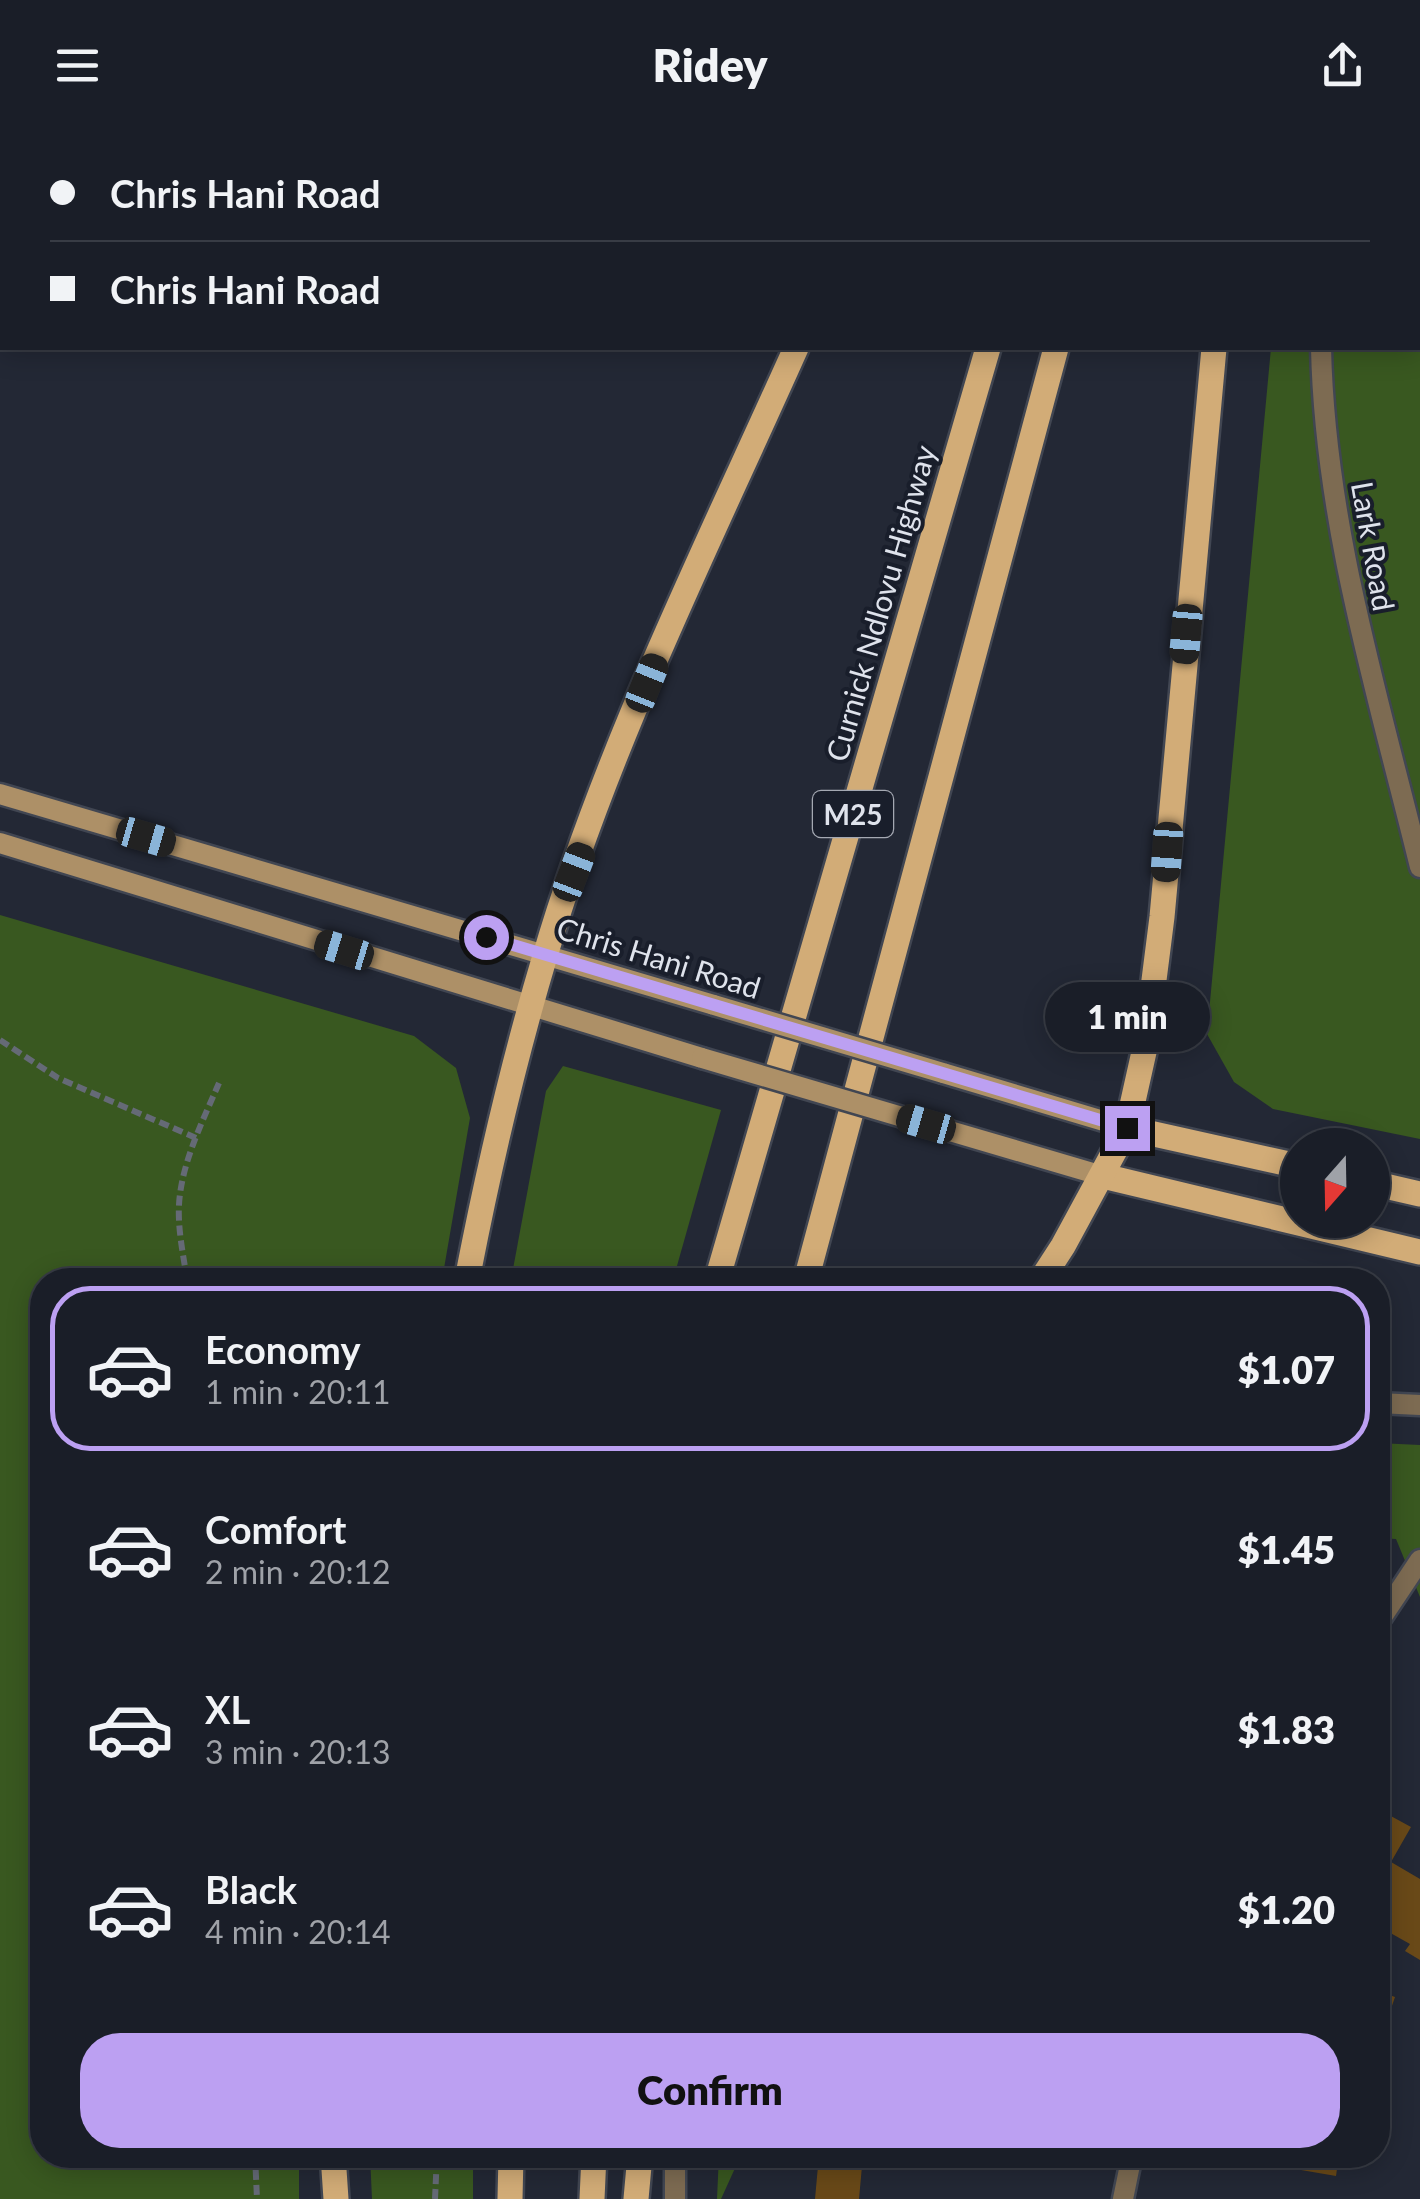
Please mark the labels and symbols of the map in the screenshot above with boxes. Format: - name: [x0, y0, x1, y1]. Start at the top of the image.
- street label: Curnick Ndlovu Highway: [818, 440, 943, 765]
- street label: Lark Road: [1345, 479, 1403, 613]
- car: [1168, 603, 1204, 665]
- car: [622, 650, 672, 716]
- road number: M25: [813, 791, 893, 837]
- car: [113, 814, 179, 860]
- car: [1150, 821, 1184, 883]
- car: [549, 839, 599, 905]
- street label: Chris Hani Road: [553, 909, 765, 1005]
- route start: [464, 915, 509, 960]
- car: [311, 927, 377, 973]
- callout: 1 min: [1044, 983, 1210, 1053]
- car: [893, 1101, 959, 1147]
- route end: [1105, 1106, 1150, 1151]
- north arrow: [1280, 1128, 1390, 1238]

